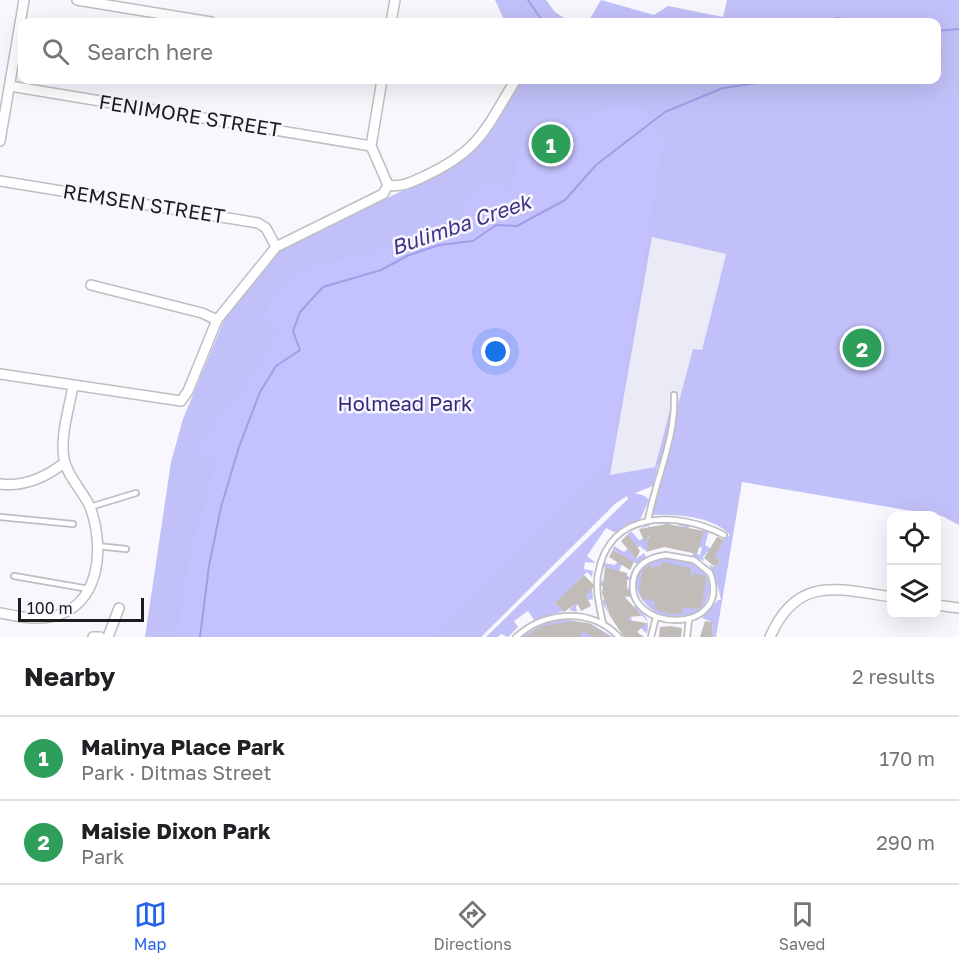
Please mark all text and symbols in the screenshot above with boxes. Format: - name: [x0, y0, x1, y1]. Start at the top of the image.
- search box: [18, 18, 941, 84]
- icon: search: [39, 35, 72, 68]
- text: Search here: [87, 38, 213, 65]
- street label: FENIMORE STREET: [97, 89, 283, 141]
- pin: 1: [532, 122, 570, 166]
- street label: REMSEN STREET: [61, 178, 227, 228]
- water label: Bulimba Creek: [387, 187, 536, 260]
- pin: 2: [842, 326, 882, 370]
- your location: [481, 337, 510, 366]
- park label: Holmead Park: [338, 391, 472, 415]
- map controls: [887, 511, 941, 619]
- button: locate: [887, 511, 941, 565]
- button: layers: [887, 565, 941, 619]
- scale bar: [18, 595, 144, 622]
- text: 100 m: [27, 598, 73, 618]
- text: Nearby: [24, 661, 115, 692]
- text: 2 results: [852, 664, 935, 688]
- text: Malinya Place Park: [81, 733, 285, 760]
- text: 1: [38, 746, 49, 770]
- text: 170 m: [880, 746, 935, 770]
- text: Park · Ditmas Street: [81, 760, 271, 784]
- text: Maisie Dixon Park: [81, 817, 271, 844]
- text: 2: [37, 830, 50, 854]
- text: 290 m: [876, 830, 935, 854]
- text: Park: [81, 844, 124, 868]
- tab: Map: [134, 898, 167, 954]
- tab: Directions: [434, 898, 512, 954]
- tab: Saved: [779, 898, 825, 954]

